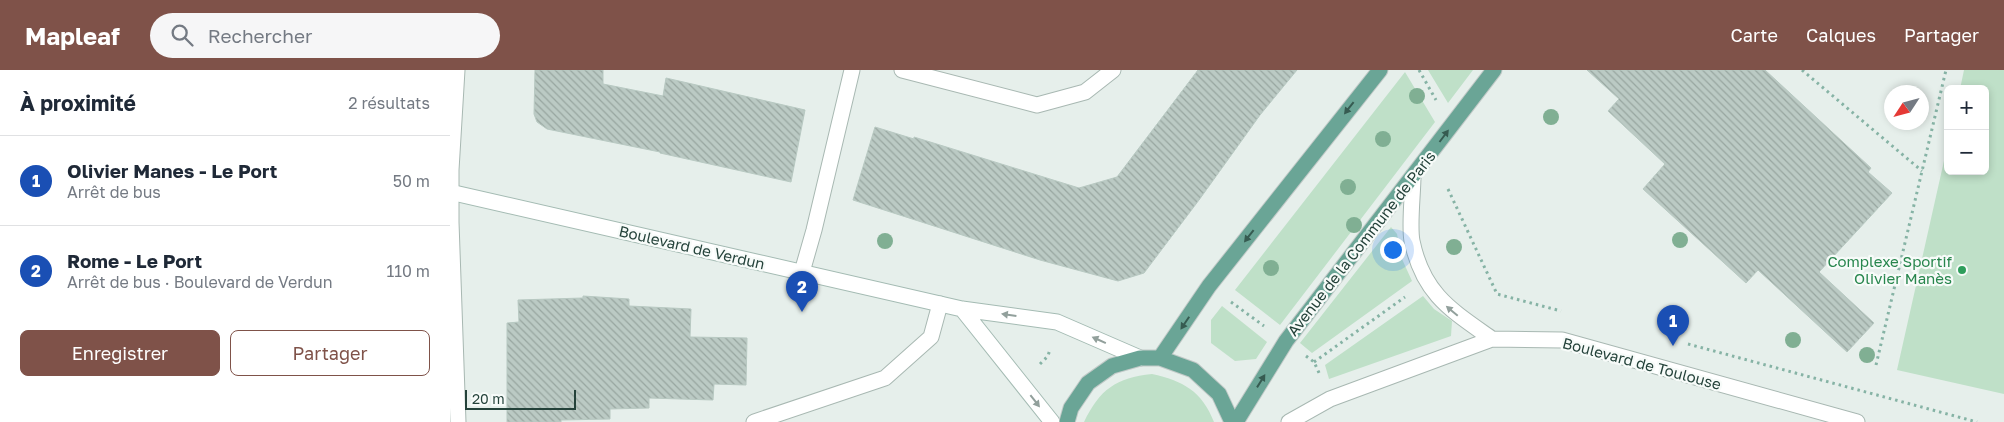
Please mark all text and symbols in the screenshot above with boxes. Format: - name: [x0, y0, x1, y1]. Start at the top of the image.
- search box: [150, 13, 500, 58]
- text: Mapleaf: [25, 21, 120, 50]
- icon: search: [168, 21, 196, 49]
- text: Rechercher: [208, 24, 312, 47]
- text: Carte: [1731, 24, 1778, 46]
- text: Calques: [1806, 24, 1876, 46]
- text: Partager: [1904, 24, 1979, 46]
- north arrow: [1884, 85, 1929, 130]
- map controls: [1944, 85, 1989, 175]
- button: +: [1944, 85, 1989, 130]
- text: À proximité: [20, 90, 136, 116]
- text: 2 résultats: [348, 93, 430, 113]
- one-way arrow: [1344, 101, 1355, 114]
- one-way arrow: [1438, 130, 1449, 143]
- button: −: [1944, 130, 1989, 175]
- street label: Avenue de la Commune de Paris: [1283, 147, 1439, 339]
- text: Olivier Manes - Le Port: [67, 159, 277, 182]
- text: 1: [32, 171, 40, 191]
- text: 50 m: [393, 171, 430, 191]
- text: Arrêt de bus: [67, 182, 161, 202]
- street label: Boulevard de Verdun: [617, 221, 767, 273]
- one-way arrow: [1244, 229, 1254, 243]
- your location: [1380, 237, 1406, 263]
- text: Rome - Le Port: [67, 249, 202, 272]
- place label: Complexe Sportif Olivier Manès: [1827, 252, 1953, 287]
- text: 2: [31, 261, 41, 281]
- text: 110 m: [386, 261, 430, 281]
- marker: Complexe Sportif Olivier Manès: [1956, 264, 1968, 276]
- pin: 2: [786, 271, 818, 312]
- text: Arrêt de bus · Boulevard de Verdun: [67, 272, 333, 292]
- one-way arrow: [1446, 305, 1459, 316]
- pin: 1: [1657, 305, 1689, 346]
- one-way arrow: [1001, 311, 1017, 319]
- one-way arrow: [1180, 316, 1190, 329]
- button: Enregistrer: [20, 330, 220, 376]
- button: Partager: [230, 330, 430, 376]
- street label: Boulevard de Toulouse: [1561, 333, 1724, 393]
- one-way arrow: [1092, 335, 1106, 343]
- one-way arrow: [1256, 375, 1265, 388]
- scale bar: [465, 387, 576, 410]
- text: 20 m: [472, 390, 505, 407]
- one-way arrow: [1030, 394, 1041, 407]

